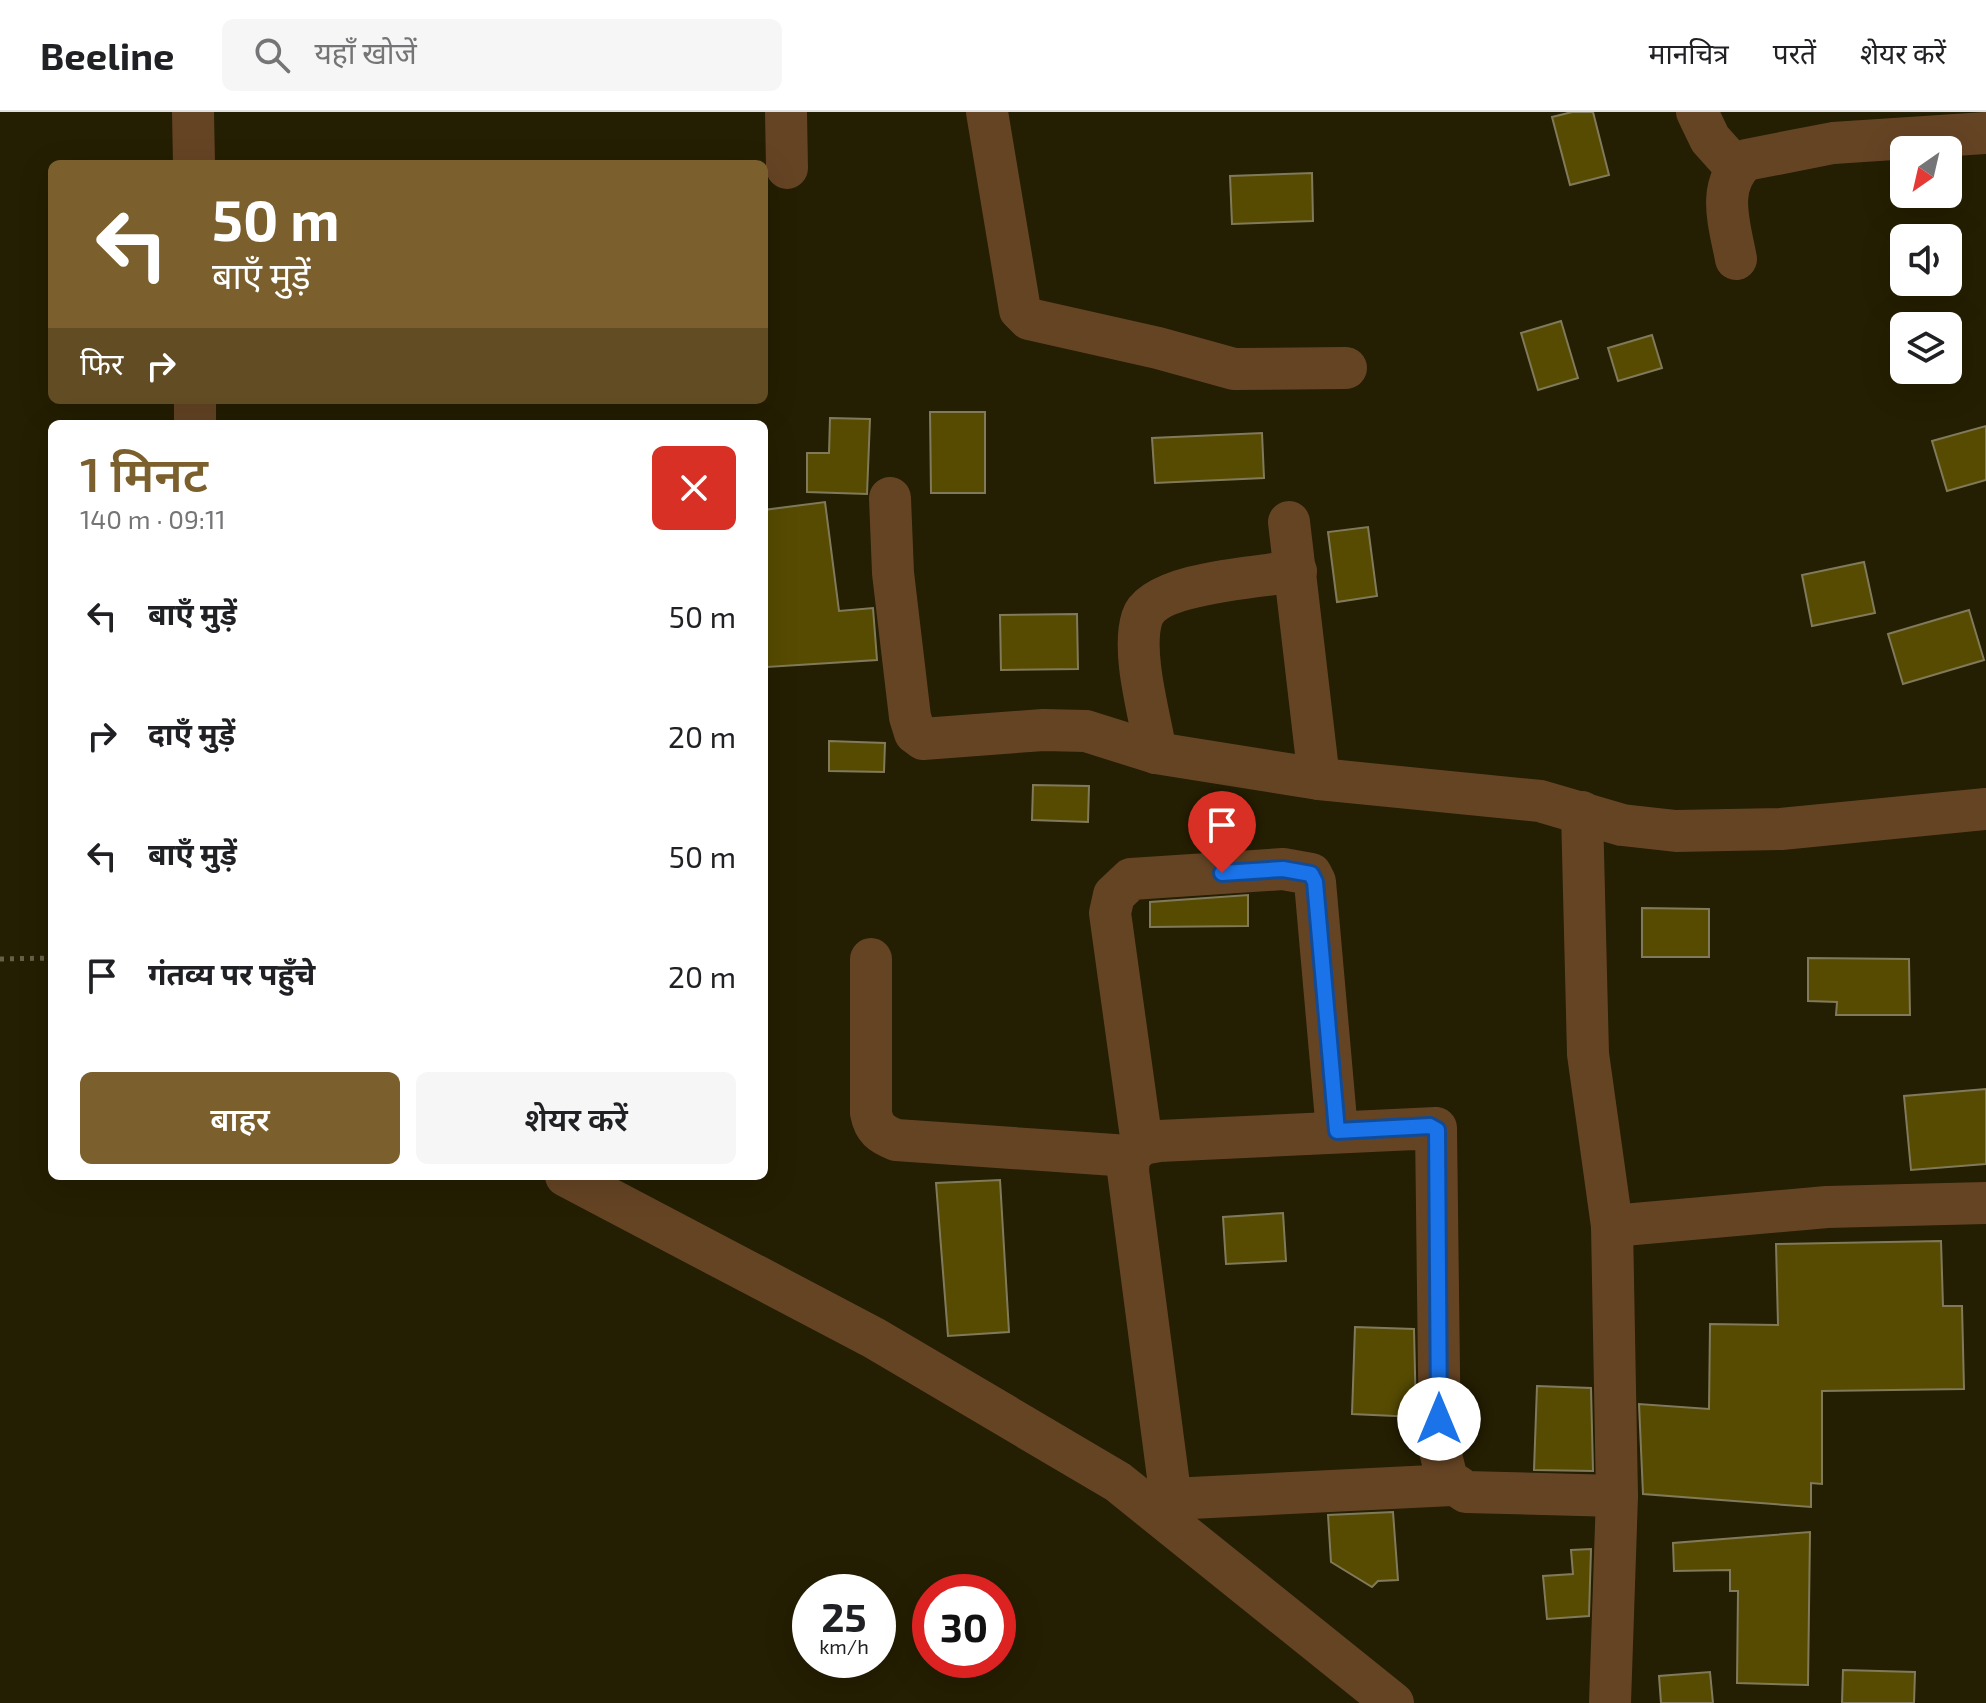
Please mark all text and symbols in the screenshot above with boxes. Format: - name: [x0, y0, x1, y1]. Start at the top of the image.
- search box: [222, 19, 782, 91]
- text: Beeline: [40, 32, 174, 78]
- icon: search: [250, 33, 294, 77]
- text: यहाँ खोजें: [314, 34, 417, 70]
- text: मानचित्र: [1649, 36, 1729, 70]
- text: परतें: [1773, 36, 1816, 70]
- text: शेयर करें: [1860, 36, 1946, 70]
- north arrow: [1890, 136, 1962, 208]
- map controls: [1890, 136, 1962, 384]
- text: 50 m: [212, 185, 340, 252]
- icon: left: [80, 192, 184, 296]
- button: sound: [1890, 224, 1962, 296]
- text: बाएँ मुड़ें: [212, 253, 311, 296]
- button: layers: [1890, 312, 1962, 384]
- icon: right: [139, 344, 183, 388]
- text: फिर: [80, 345, 123, 381]
- text: 1 मिनट: [80, 444, 208, 502]
- button: close: [652, 446, 736, 530]
- text: 140 m · 09:11: [80, 503, 226, 534]
- icon: left: [80, 594, 124, 638]
- text: बाएँ मुड़ें: [148, 595, 237, 631]
- text: 50 m: [669, 598, 736, 634]
- icon: right: [80, 714, 124, 758]
- text: दाएँ मुड़ें: [148, 715, 235, 751]
- text: 20 m: [668, 718, 736, 754]
- pin: [1188, 791, 1256, 873]
- icon: arrive: [1200, 803, 1244, 847]
- icon: left: [80, 834, 124, 878]
- text: बाएँ मुड़ें: [148, 835, 237, 871]
- text: 50 m: [669, 838, 736, 874]
- icon: arrive: [80, 954, 124, 998]
- text: गंतव्य पर पहुँचे: [148, 955, 315, 991]
- text: 20 m: [668, 958, 736, 994]
- button: बाहर: [80, 1072, 400, 1164]
- button: शेयर करें: [416, 1072, 736, 1164]
- position arrow: [1397, 1377, 1481, 1461]
- speed limit sign: 30: [912, 1574, 1016, 1678]
- text: 25: [821, 1592, 867, 1640]
- text: km/h: [819, 1634, 869, 1658]

